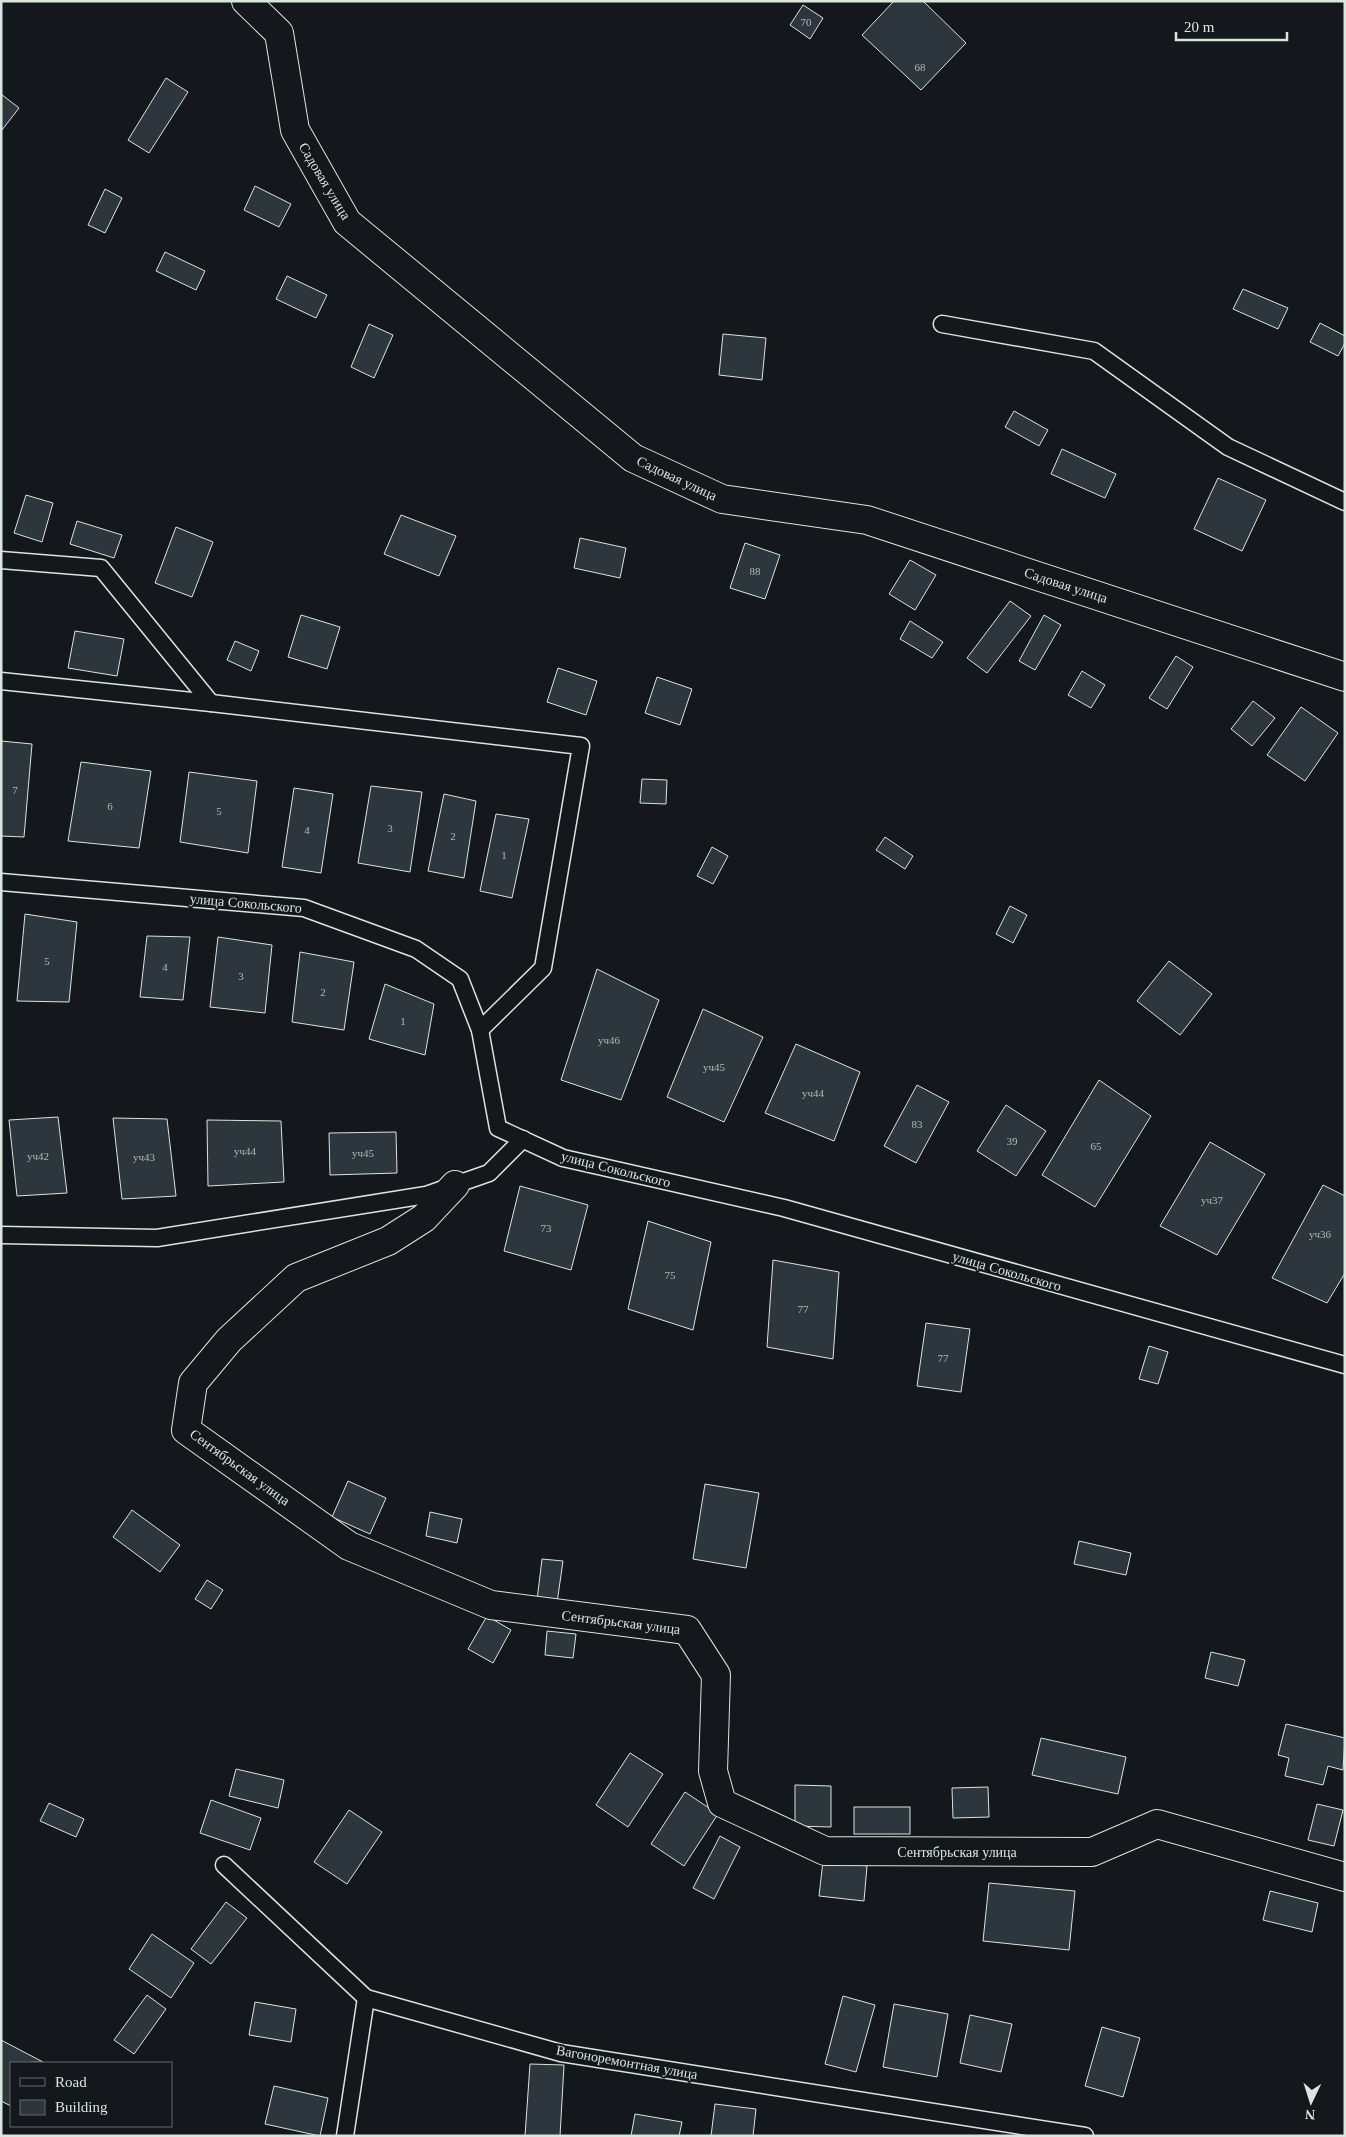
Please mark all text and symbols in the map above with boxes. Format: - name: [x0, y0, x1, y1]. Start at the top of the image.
- scale bar: [1176, 10, 1287, 42]
- house number: 70: [801, 16, 812, 28]
- text: 20 m: [1184, 19, 1215, 35]
- house number: 68: [915, 61, 926, 73]
- street label: Садовая улица: [296, 140, 354, 223]
- street label: Садовая улица: [634, 453, 720, 504]
- house number: 88: [750, 565, 761, 577]
- street label: Садовая улица: [1022, 565, 1110, 606]
- house number: 7: [12, 784, 18, 796]
- house number: 6: [107, 800, 113, 812]
- house number: 5: [216, 805, 222, 817]
- house number: 3: [387, 822, 393, 834]
- house number: 4: [304, 824, 310, 836]
- house number: 2: [450, 830, 456, 842]
- house number: 1: [501, 849, 507, 861]
- street label: улица Сокольского: [189, 891, 303, 916]
- house number: 5: [44, 955, 50, 967]
- house number: 4: [162, 961, 168, 973]
- house number: 3: [238, 970, 244, 982]
- house number: 2: [320, 986, 326, 998]
- house number: 1: [400, 1015, 406, 1027]
- house number: уч46: [598, 1034, 621, 1046]
- house number: уч45: [703, 1061, 726, 1073]
- house number: уч44: [802, 1087, 825, 1099]
- house number: 83: [912, 1118, 923, 1130]
- house number: 39: [1007, 1135, 1018, 1147]
- house number: 65: [1091, 1140, 1102, 1152]
- house number: уч44: [234, 1145, 257, 1157]
- house number: уч45: [352, 1147, 375, 1159]
- street label: улица Сокольского: [560, 1149, 672, 1190]
- house number: уч42: [27, 1150, 49, 1162]
- house number: уч43: [133, 1151, 156, 1163]
- house number: уч37: [1201, 1194, 1224, 1206]
- house number: 73: [541, 1222, 552, 1234]
- house number: уч36: [1309, 1228, 1332, 1240]
- street label: улица Сокольского: [951, 1249, 1063, 1294]
- house number: 75: [665, 1269, 676, 1281]
- house number: 77: [798, 1303, 809, 1315]
- house number: 77: [938, 1352, 949, 1364]
- street label: Сентябрьская улица: [187, 1426, 293, 1509]
- street label: Сентябрьская улица: [561, 1608, 682, 1637]
- street label: Сентябрьская улица: [897, 1845, 1018, 1860]
- street label: Вагоноремонтная улица: [555, 2043, 700, 2082]
- legend: [10, 2062, 172, 2127]
- text: Road: [55, 2074, 87, 2090]
- north arrow: [1286, 2077, 1336, 2127]
- text: Building: [55, 2099, 108, 2115]
- text: N: [1305, 2107, 1316, 2122]

